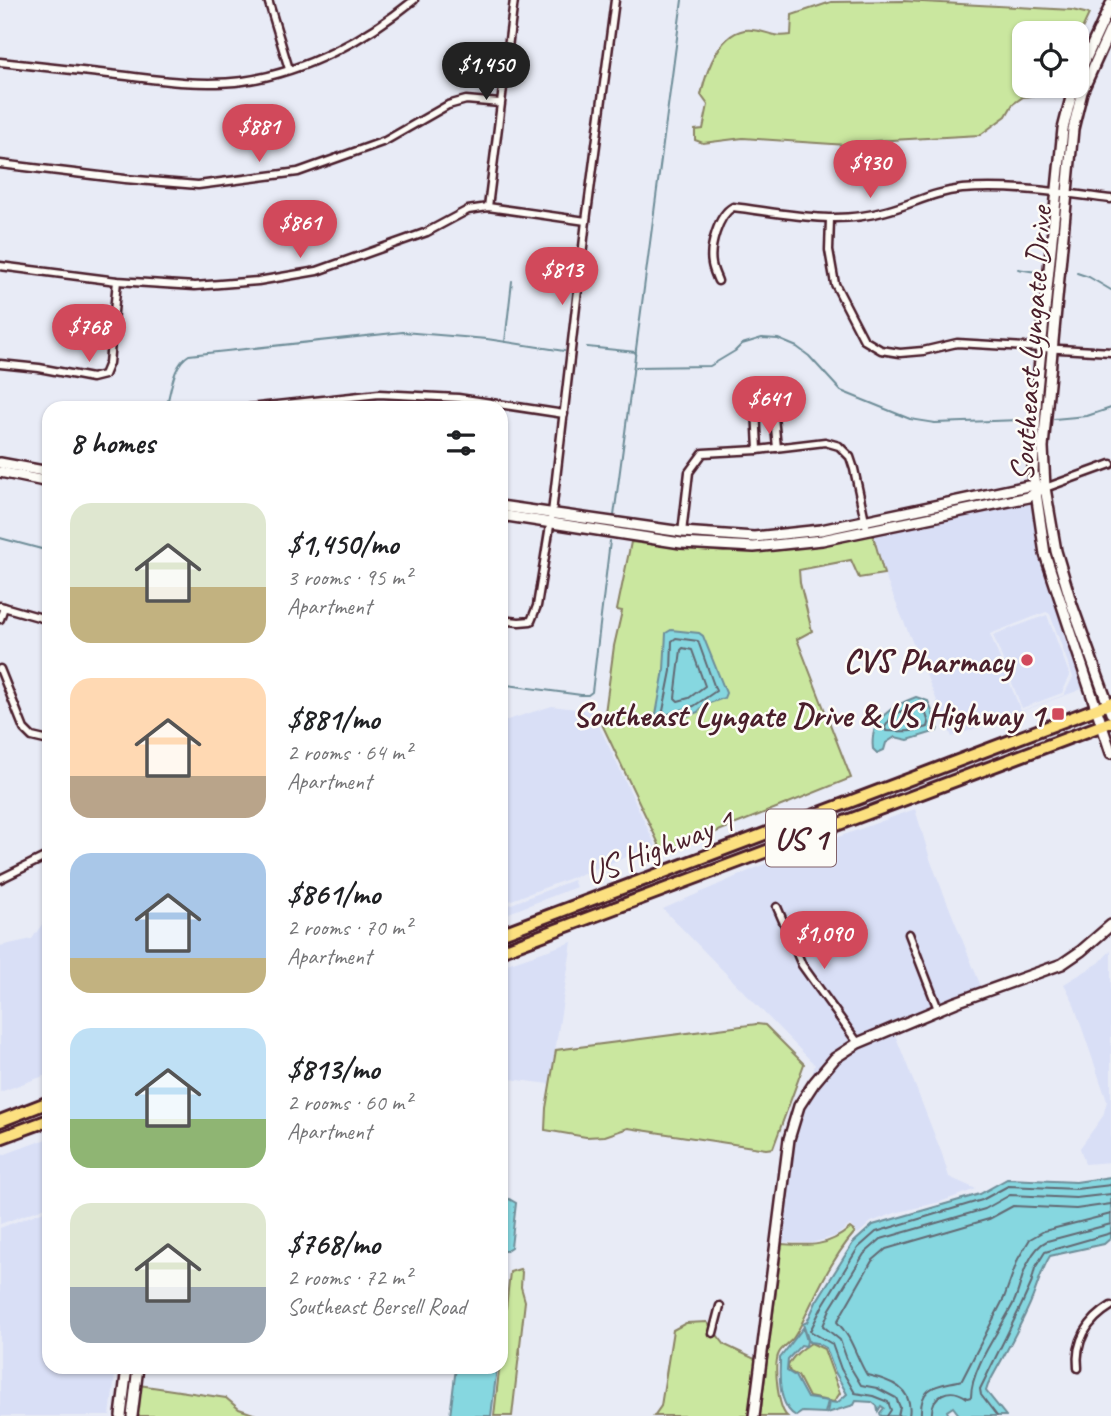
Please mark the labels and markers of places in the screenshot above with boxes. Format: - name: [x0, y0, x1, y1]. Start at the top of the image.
- pin: $1,450: [429, 42, 543, 102]
- pin: $881: [218, 104, 300, 164]
- pin: $930: [829, 140, 911, 200]
- pin: $861: [259, 201, 341, 260]
- pin: $813: [521, 247, 603, 307]
- pin: $768: [48, 304, 130, 364]
- pin: $641: [728, 376, 810, 436]
- place label: CVS Pharmacy: [844, 640, 1016, 682]
- marker: CVS Pharmacy: [1019, 652, 1035, 668]
- place label: Southeast Lyngate Drive & US Highway 1: [572, 694, 1047, 736]
- marker: Southeast Lyngate Drive & US Highway 1: [1050, 706, 1066, 722]
- pin: $1,090: [767, 912, 881, 971]

